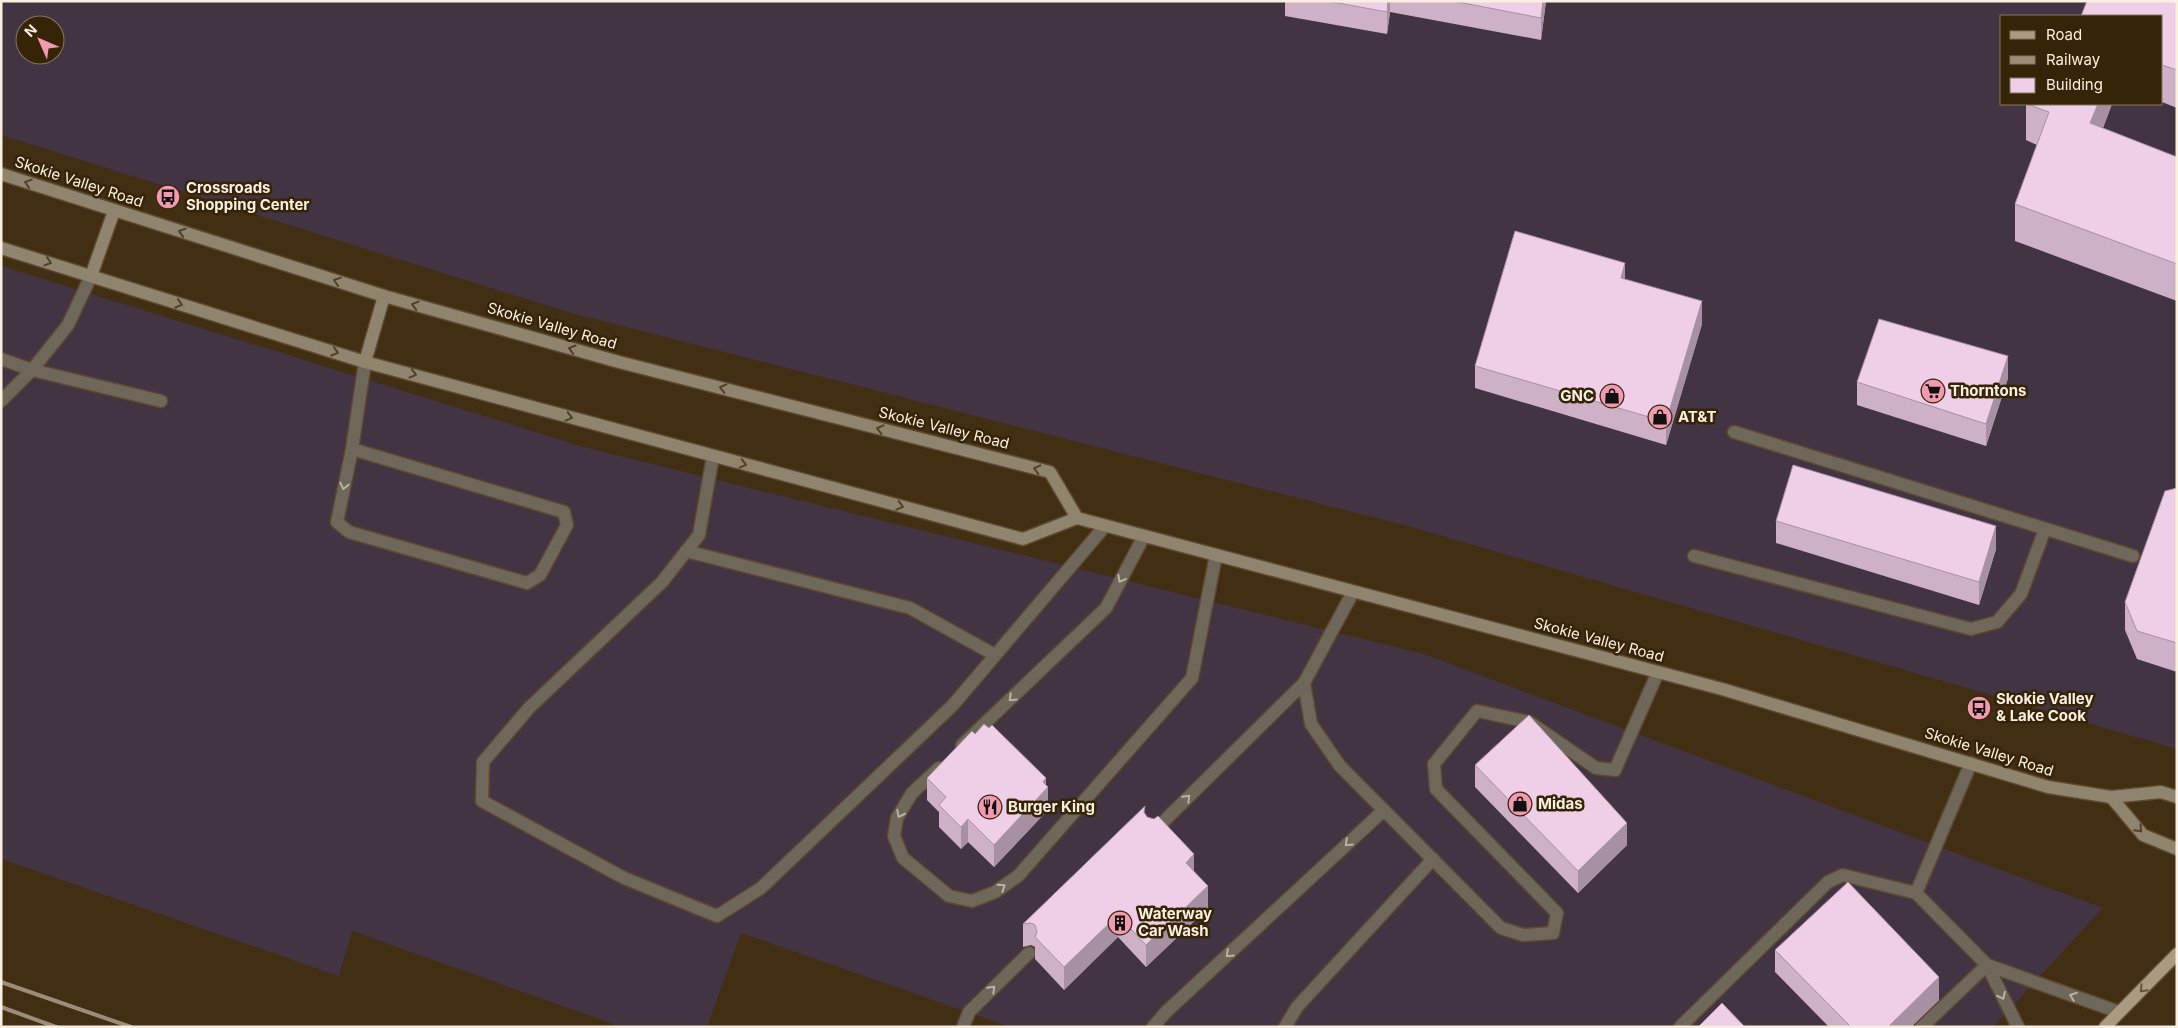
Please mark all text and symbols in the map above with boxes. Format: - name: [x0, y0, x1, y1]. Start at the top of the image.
- north arrow: [15, 15, 65, 65]
- legend: [2000, 15, 2163, 105]
- text: N: [21, 21, 40, 40]
- text: Road: [2046, 25, 2082, 44]
- text: Railway: [2046, 50, 2101, 69]
- text: Building: [2046, 75, 2103, 94]
- street label: Skokie Valley Road: [13, 152, 146, 211]
- one-way arrow: [24, 178, 32, 188]
- place label: Crossroads Shopping Center: [186, 178, 309, 214]
- bus stop icon: Crossroads Shopping Center: [155, 184, 181, 210]
- one-way arrow: [179, 228, 187, 238]
- one-way arrow: [43, 257, 51, 267]
- one-way arrow: [334, 277, 342, 287]
- one-way arrow: [175, 298, 183, 308]
- street label: Skokie Valley Road: [485, 298, 619, 353]
- one-way arrow: [412, 300, 420, 310]
- one-way arrow: [568, 344, 576, 354]
- one-way arrow: [330, 346, 338, 356]
- one-way arrow: [408, 369, 416, 379]
- supermarket icon: Thorntons: [1920, 378, 1946, 404]
- place label: Thorntons: [1950, 381, 2026, 400]
- one-way arrow: [718, 383, 727, 394]
- shop icon: GNC: [1599, 383, 1625, 409]
- place label: GNC: [1560, 386, 1594, 405]
- street label: Skokie Valley Road: [877, 402, 1011, 453]
- shop icon: AT&T: [1647, 404, 1673, 430]
- place label: AT&T: [1678, 407, 1717, 426]
- one-way arrow: [565, 411, 574, 422]
- one-way arrow: [876, 424, 885, 434]
- one-way arrow: [739, 458, 747, 468]
- one-way arrow: [1033, 464, 1042, 475]
- one-way arrow: [339, 481, 350, 490]
- one-way arrow: [896, 500, 905, 511]
- one-way arrow: [1117, 574, 1127, 583]
- street label: Skokie Valley Road: [1532, 613, 1666, 666]
- place label: Skokie Valley & Lake Cook: [1996, 689, 2094, 725]
- one-way arrow: [1009, 692, 1018, 701]
- bus stop icon: Skokie Valley & Lake Cook: [1966, 695, 1992, 721]
- street label: Skokie Valley Road: [1922, 723, 2056, 780]
- shop icon: Midas: [1507, 791, 1533, 817]
- restaurant icon: Burger King: [977, 794, 1003, 820]
- place label: Midas: [1538, 794, 1583, 813]
- one-way arrow: [1181, 795, 1190, 804]
- place label: Burger King: [1008, 797, 1095, 816]
- one-way arrow: [896, 809, 906, 818]
- one-way arrow: [2133, 824, 2142, 833]
- one-way arrow: [1345, 837, 1354, 846]
- one-way arrow: [996, 884, 1005, 894]
- place label: Waterway Car Wash: [1138, 904, 1212, 940]
- building icon: Waterway Car Wash: [1107, 910, 1133, 936]
- one-way arrow: [1226, 948, 1235, 957]
- one-way arrow: [2139, 983, 2148, 992]
- one-way arrow: [987, 986, 996, 995]
- one-way arrow: [1996, 991, 2007, 1000]
- one-way arrow: [2070, 992, 2078, 1002]

